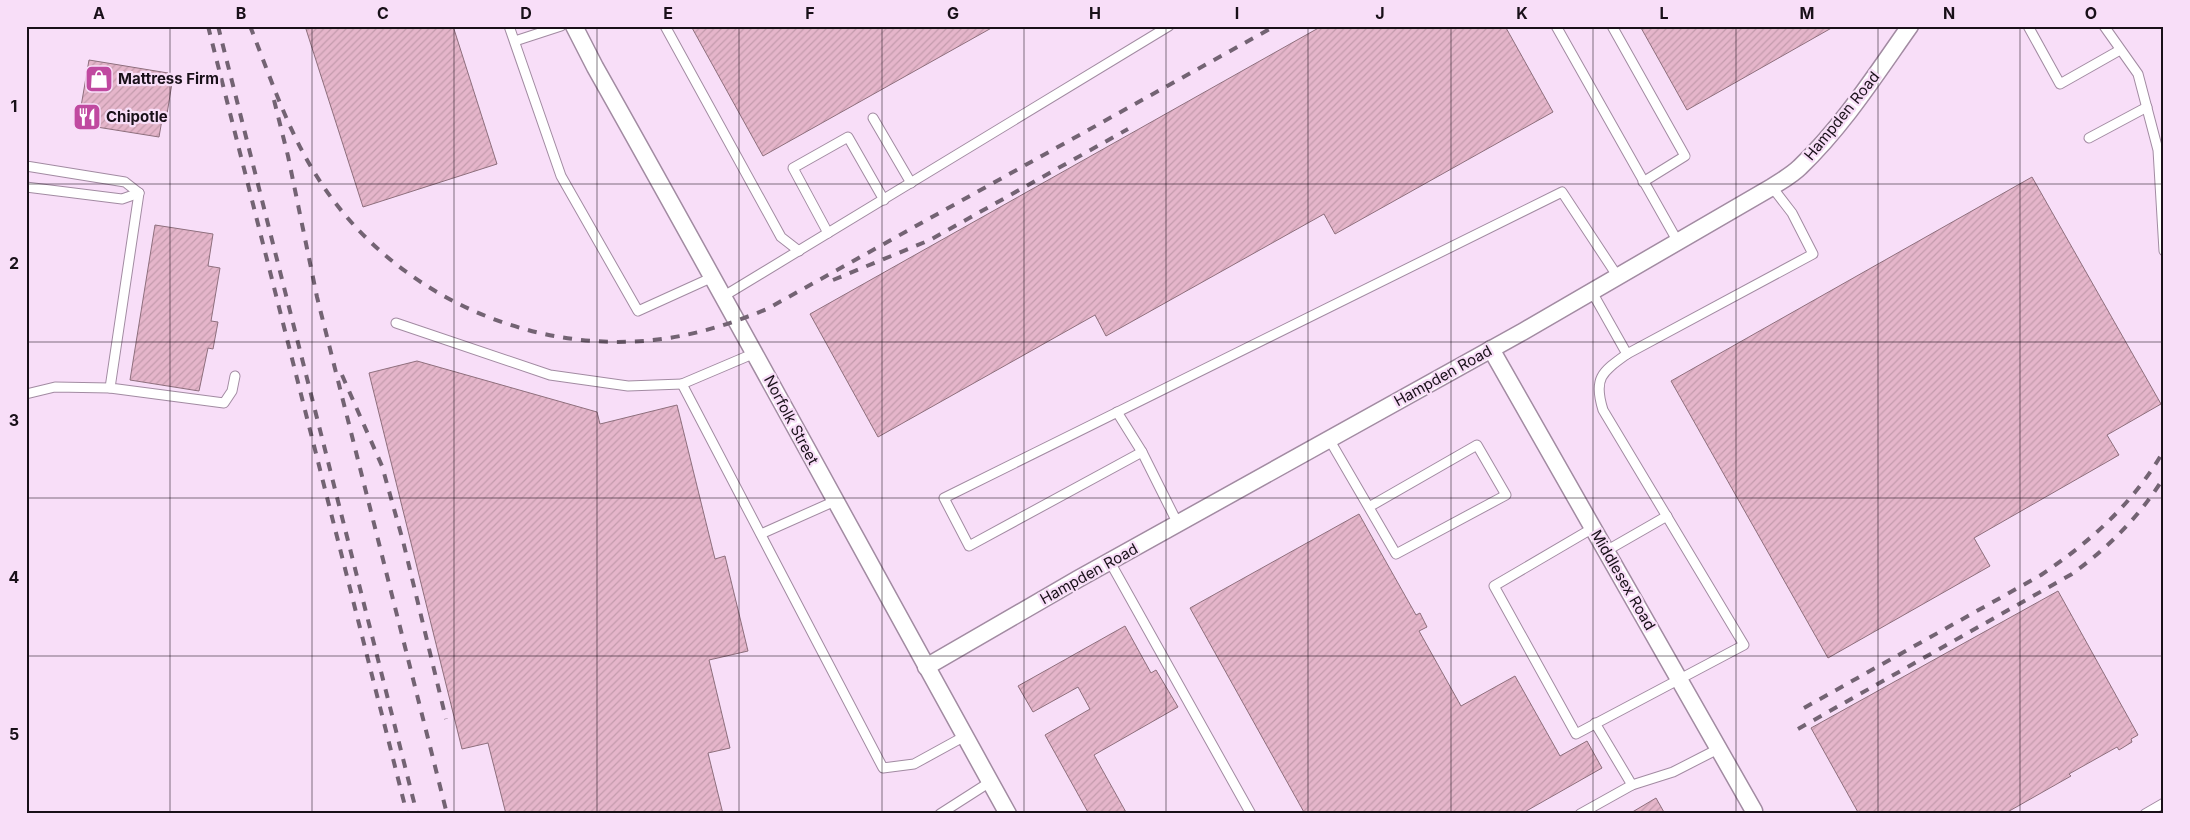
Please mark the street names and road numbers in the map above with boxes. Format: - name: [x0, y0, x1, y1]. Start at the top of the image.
- street label: Hampden Road: [1800, 67, 1883, 164]
- street label: Hampden Road: [1390, 341, 1495, 410]
- street label: Norfolk Street: [760, 372, 823, 468]
- street label: Middlesex Road: [1587, 526, 1660, 633]
- street label: Hampden Road: [1036, 539, 1141, 608]

